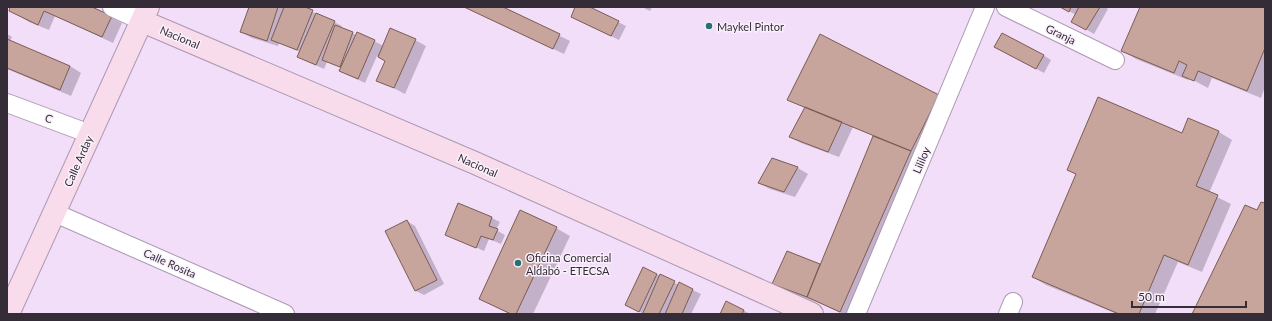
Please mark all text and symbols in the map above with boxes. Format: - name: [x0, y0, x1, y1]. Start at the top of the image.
- place label: Maykel Pintor: [717, 20, 784, 33]
- marker: Maykel Pintor: [704, 21, 714, 31]
- street label: Granja: [1044, 21, 1078, 47]
- street label: Nacional: [158, 23, 202, 51]
- street label: C: [43, 111, 55, 126]
- street label: Calle Arday: [61, 133, 95, 189]
- street label: Lililoy: [910, 144, 933, 175]
- street label: Nacional: [456, 151, 500, 179]
- street label: Calle Rosita: [142, 246, 198, 280]
- place label: Oficina Comercial Aldabó - ETECSA: [526, 251, 611, 277]
- marker: Oficina Comercial Aldabó - ETECSA: [513, 258, 523, 268]
- scale bar: [1132, 283, 1246, 309]
- text: 50 m: [1138, 289, 1165, 304]

